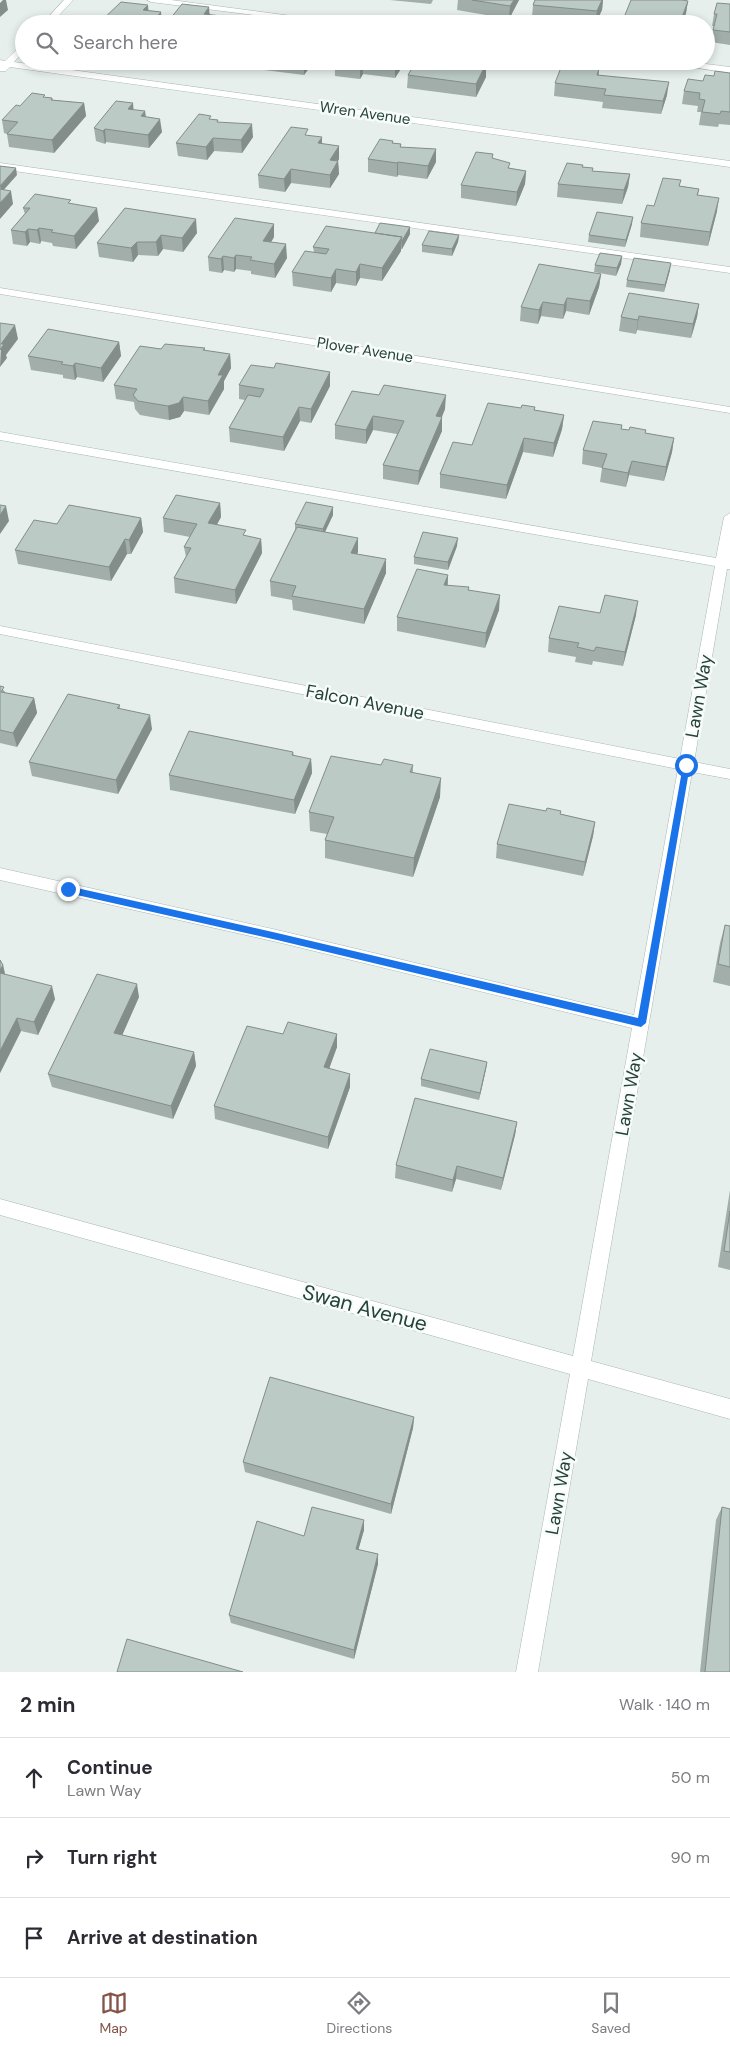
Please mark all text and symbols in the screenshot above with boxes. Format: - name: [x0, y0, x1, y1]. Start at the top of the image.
- search box: [15, 15, 715, 70]
- icon: search: [33, 29, 61, 57]
- text: Search here: [73, 30, 178, 55]
- street label: Wren Avenue: [318, 97, 412, 129]
- street label: Plover Avenue: [315, 333, 415, 367]
- street label: Lawn Way: [680, 653, 718, 739]
- street label: Falcon Avenue: [304, 679, 426, 725]
- route start: [675, 754, 698, 777]
- route end: [57, 878, 80, 901]
- street label: Lawn Way: [610, 1051, 648, 1137]
- street label: Swan Avenue: [299, 1278, 431, 1338]
- street label: Lawn Way: [540, 1450, 578, 1536]
- text: 2 min: [20, 1691, 76, 1719]
- text: Walk · 140 m: [619, 1694, 710, 1715]
- text: Continue: [67, 1755, 153, 1780]
- icon: ahead: [20, 1764, 48, 1792]
- text: 50 m: [671, 1767, 710, 1788]
- text: Lawn Way: [67, 1780, 142, 1801]
- icon: right: [20, 1844, 48, 1872]
- text: Turn right: [67, 1845, 157, 1870]
- text: 90 m: [670, 1847, 710, 1868]
- icon: arrive: [20, 1924, 48, 1952]
- text: Arrive at destination: [67, 1925, 258, 1950]
- tab: Map: [99, 1989, 128, 2037]
- tab: Directions: [327, 1989, 392, 2037]
- tab: Saved: [591, 1989, 631, 2037]

